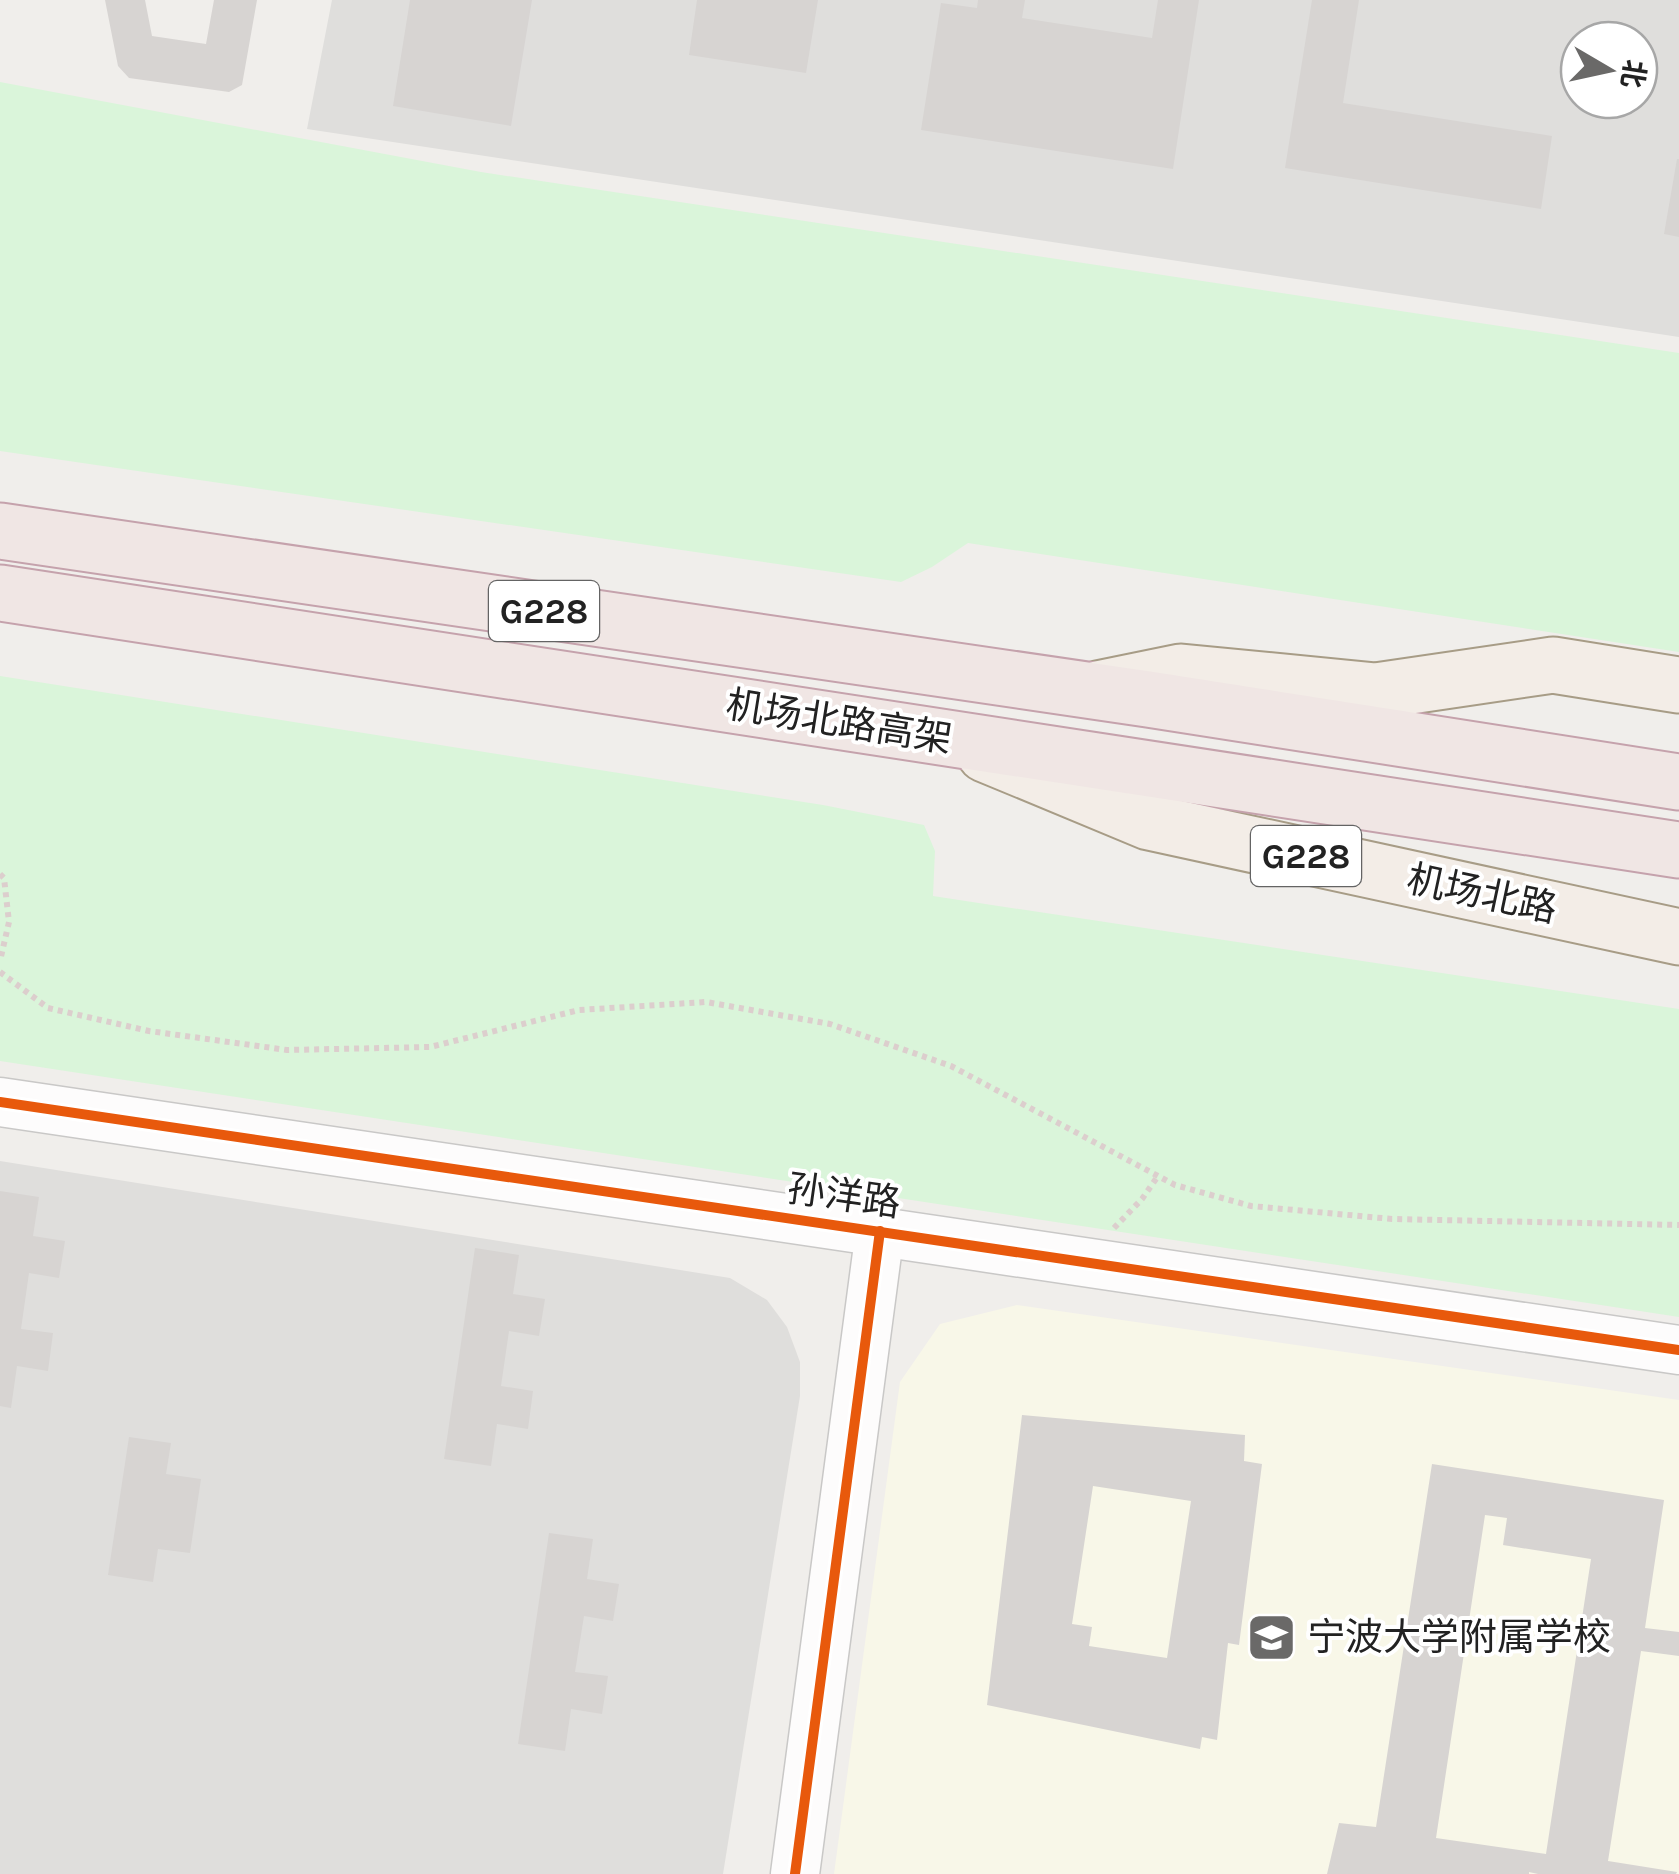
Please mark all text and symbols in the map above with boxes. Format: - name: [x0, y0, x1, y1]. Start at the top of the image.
- north arrow: [1559, 20, 1659, 120]
- text: 北: [1615, 57, 1652, 90]
- road number: G228: [489, 581, 599, 641]
- street label: 机场北路高架: [723, 682, 955, 762]
- road number: G228: [1251, 826, 1361, 886]
- street label: 机场北路: [1403, 856, 1561, 932]
- street label: 孙洋路: [784, 1166, 904, 1226]
- school or university icon: 宁波大学附属学校: [1246, 1611, 1298, 1663]
- place label: 宁波大学附属学校: [1307, 1615, 1611, 1660]

